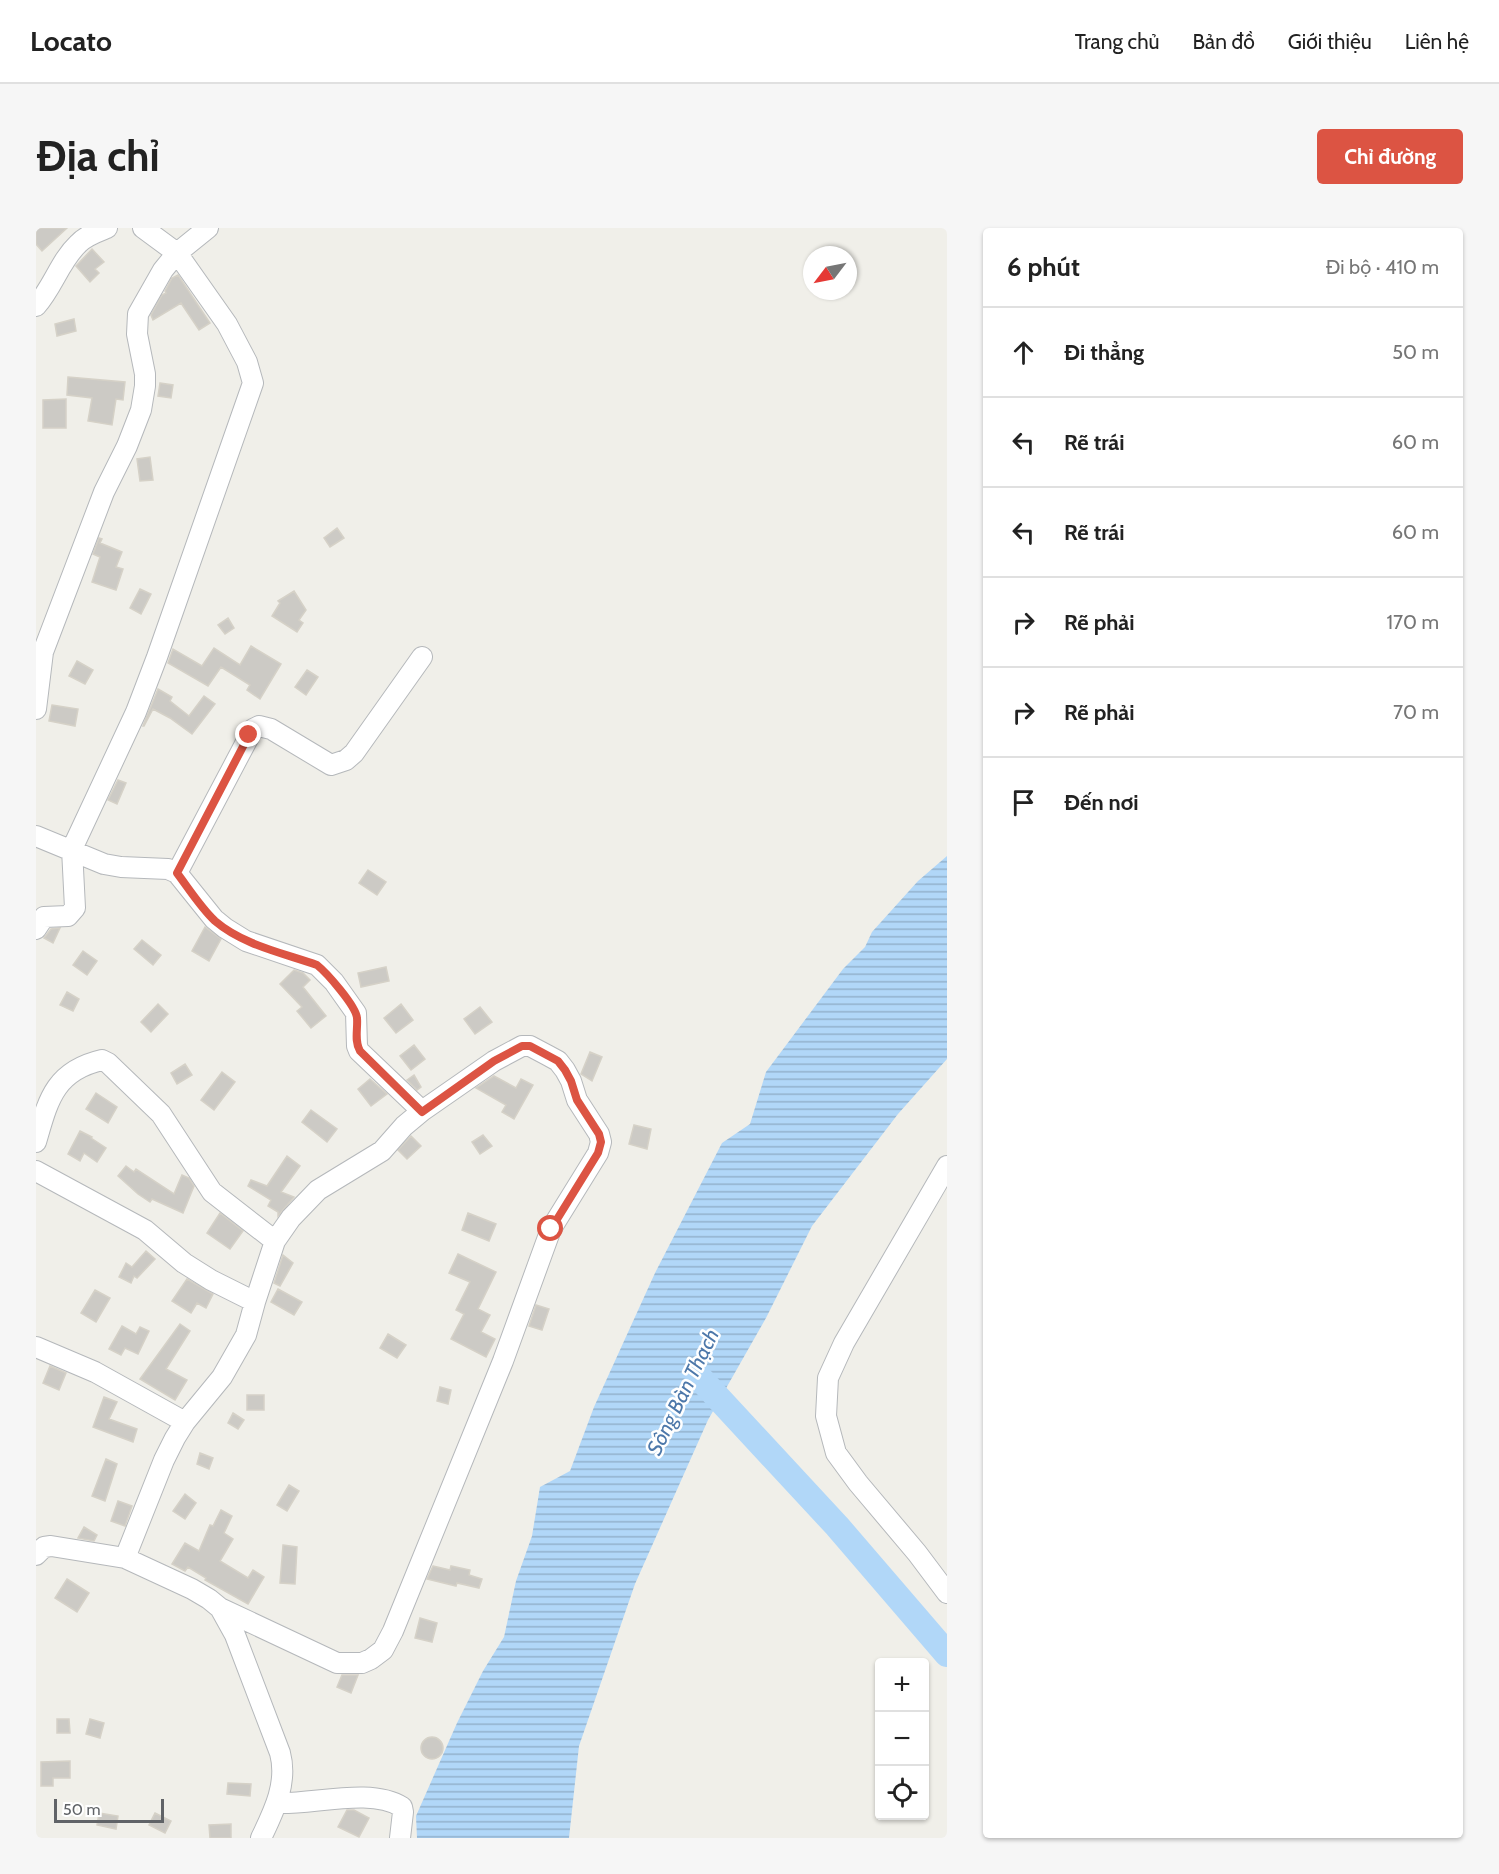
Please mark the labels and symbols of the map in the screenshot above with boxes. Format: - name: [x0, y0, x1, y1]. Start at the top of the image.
- north arrow: [803, 246, 857, 300]
- route end: [235, 721, 261, 747]
- route start: [537, 1215, 563, 1241]
- water label: Sông Bàn Thạch: [641, 1325, 724, 1459]
- scale bar: [54, 1796, 164, 1824]

